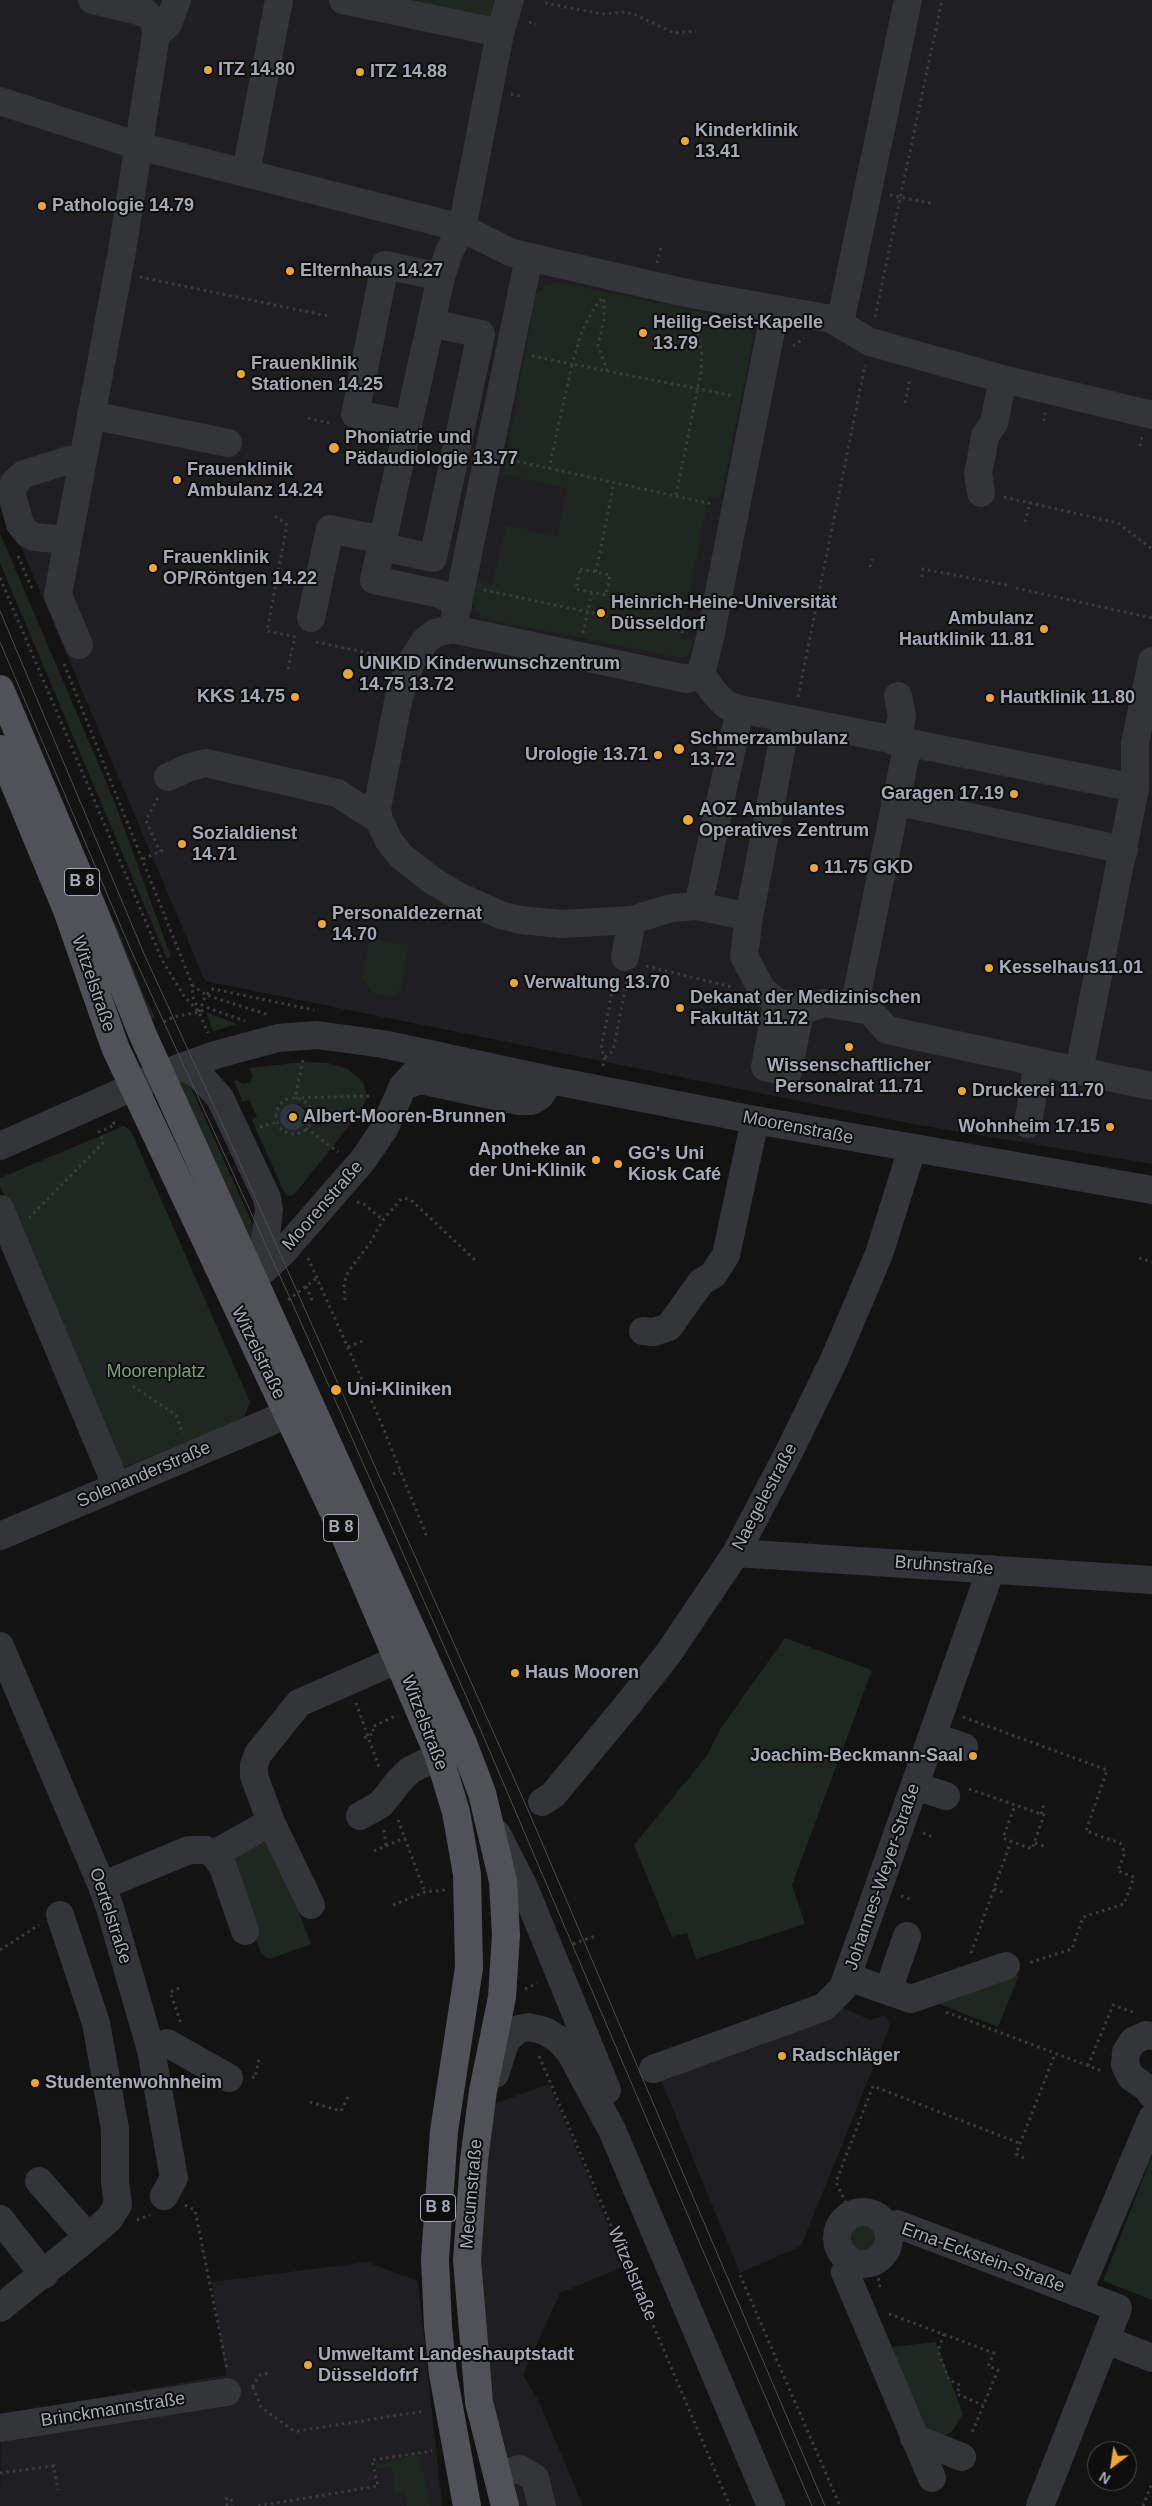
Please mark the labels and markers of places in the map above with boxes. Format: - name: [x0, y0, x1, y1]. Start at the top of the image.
- place label: ITZ 14.80: [218, 59, 295, 81]
- place label: ITZ 14.88: [370, 61, 447, 83]
- marker: ITZ 14.80: [202, 64, 214, 76]
- marker: ITZ 14.88: [354, 66, 366, 78]
- place label: Kinderklinik 13.41: [695, 120, 798, 162]
- marker: Kinderklinik 13.41: [679, 135, 691, 147]
- place label: Pathologie 14.79: [52, 195, 194, 217]
- marker: Pathologie 14.79: [36, 200, 48, 212]
- place label: Elternhaus 14.27: [300, 260, 443, 282]
- marker: Elternhaus 14.27: [284, 265, 296, 277]
- place label: Heilig-Geist-Kapelle 13.79: [653, 312, 823, 354]
- marker: Heilig-Geist-Kapelle 13.79: [637, 327, 649, 339]
- place label: Frauenklinik Stationen 14.25: [251, 353, 383, 396]
- marker: Frauenklinik Stationen 14.25: [235, 368, 247, 380]
- place label: Phoniatrie und Pädaudiologie 13.77: [345, 427, 518, 469]
- marker: Phoniatrie und Pädaudiologie 13.77: [327, 441, 341, 455]
- place label: Frauenklinik Ambulanz 14.24: [187, 459, 323, 502]
- marker: Frauenklinik Ambulanz 14.24: [171, 474, 183, 486]
- place label: Frauenklinik OP/Röntgen 14.22: [163, 547, 317, 590]
- marker: Frauenklinik OP/Röntgen 14.22: [147, 562, 159, 574]
- place label: Heinrich-Heine-Universität Düsseldorf: [611, 592, 837, 634]
- marker: Heinrich-Heine-Universität Düsseldorf: [595, 607, 607, 619]
- place label: Ambulanz Hautklinik 11.81: [899, 608, 1034, 650]
- marker: Ambulanz Hautklinik 11.81: [1038, 623, 1050, 635]
- place label: UNIKID Kinderwunschzentrum 14.75 13.72: [359, 653, 620, 696]
- marker: UNIKID Kinderwunschzentrum 14.75 13.72: [341, 667, 355, 681]
- place label: KKS 14.75: [197, 686, 285, 708]
- place label: Hautklinik 11.80: [1000, 687, 1135, 709]
- marker: KKS 14.75: [289, 691, 301, 703]
- marker: Hautklinik 11.80: [984, 692, 996, 704]
- place label: Schmerzambulanz 13.72: [690, 728, 848, 771]
- marker: Schmerzambulanz 13.72: [672, 742, 686, 756]
- place label: Urologie 13.71: [525, 744, 648, 766]
- marker: Urologie 13.71: [652, 749, 664, 761]
- place label: Garagen 17.19: [881, 783, 1004, 805]
- marker: Garagen 17.19: [1008, 788, 1020, 800]
- place label: AOZ Ambulantes Operatives Zentrum: [699, 799, 869, 842]
- marker: AOZ Ambulantes Operatives Zentrum: [681, 813, 695, 827]
- place label: Sozialdienst 14.71: [192, 823, 297, 866]
- marker: Sozialdienst 14.71: [176, 838, 188, 850]
- place label: 11.75 GKD: [824, 857, 913, 879]
- marker: 11.75 GKD: [808, 862, 820, 874]
- place label: Personaldezernat 14.70: [332, 903, 482, 946]
- marker: Personaldezernat 14.70: [316, 918, 328, 930]
- place label: Kesselhaus11.01: [999, 957, 1143, 979]
- marker: Kesselhaus11.01: [983, 962, 995, 974]
- place label: Verwaltung 13.70: [524, 972, 670, 994]
- marker: Verwaltung 13.70: [508, 977, 520, 989]
- place label: Dekanat der Medizinischen Fakultät 11.72: [690, 987, 921, 1030]
- marker: Dekanat der Medizinischen Fakultät 11.72: [674, 1002, 686, 1014]
- marker: Wissenschaftlicher Personalrat 11.71: [843, 1041, 855, 1053]
- place label: Wissenschaftlicher Personalrat 11.71: [767, 1055, 931, 1098]
- place label: Druckerei 11.70: [972, 1080, 1104, 1102]
- marker: Druckerei 11.70: [956, 1085, 968, 1097]
- place label: Albert-Mooren-Brunnen: [303, 1106, 506, 1128]
- marker: Albert-Mooren-Brunnen: [287, 1111, 299, 1123]
- place label: Wohnheim 17.15: [958, 1116, 1100, 1138]
- marker: Wohnheim 17.15: [1104, 1121, 1116, 1133]
- place label: Apotheke an der Uni-Klinik: [469, 1139, 586, 1182]
- place label: GG's Uni Kiosk Café: [628, 1143, 721, 1186]
- marker: Apotheke an der Uni-Klinik: [590, 1154, 602, 1166]
- marker: GG's Uni Kiosk Café: [612, 1158, 624, 1170]
- place label: Uni-Kliniken: [347, 1379, 452, 1401]
- marker: Uni-Kliniken: [329, 1383, 343, 1397]
- place label: Haus Mooren: [525, 1662, 639, 1684]
- marker: Haus Mooren: [509, 1667, 521, 1679]
- place label: Joachim-Beckmann-Saal: [750, 1745, 963, 1767]
- marker: Joachim-Beckmann-Saal: [967, 1750, 979, 1762]
- place label: Radschläger: [792, 2045, 900, 2067]
- marker: Radschläger: [776, 2050, 788, 2062]
- place label: Studentenwohnheim: [45, 2072, 222, 2094]
- marker: Studentenwohnheim: [29, 2077, 41, 2089]
- place label: Umweltamt Landeshauptstadt Düsseldofrf: [318, 2344, 574, 2386]
- marker: Umweltamt Landeshauptstadt Düsseldofrf: [302, 2359, 314, 2371]

